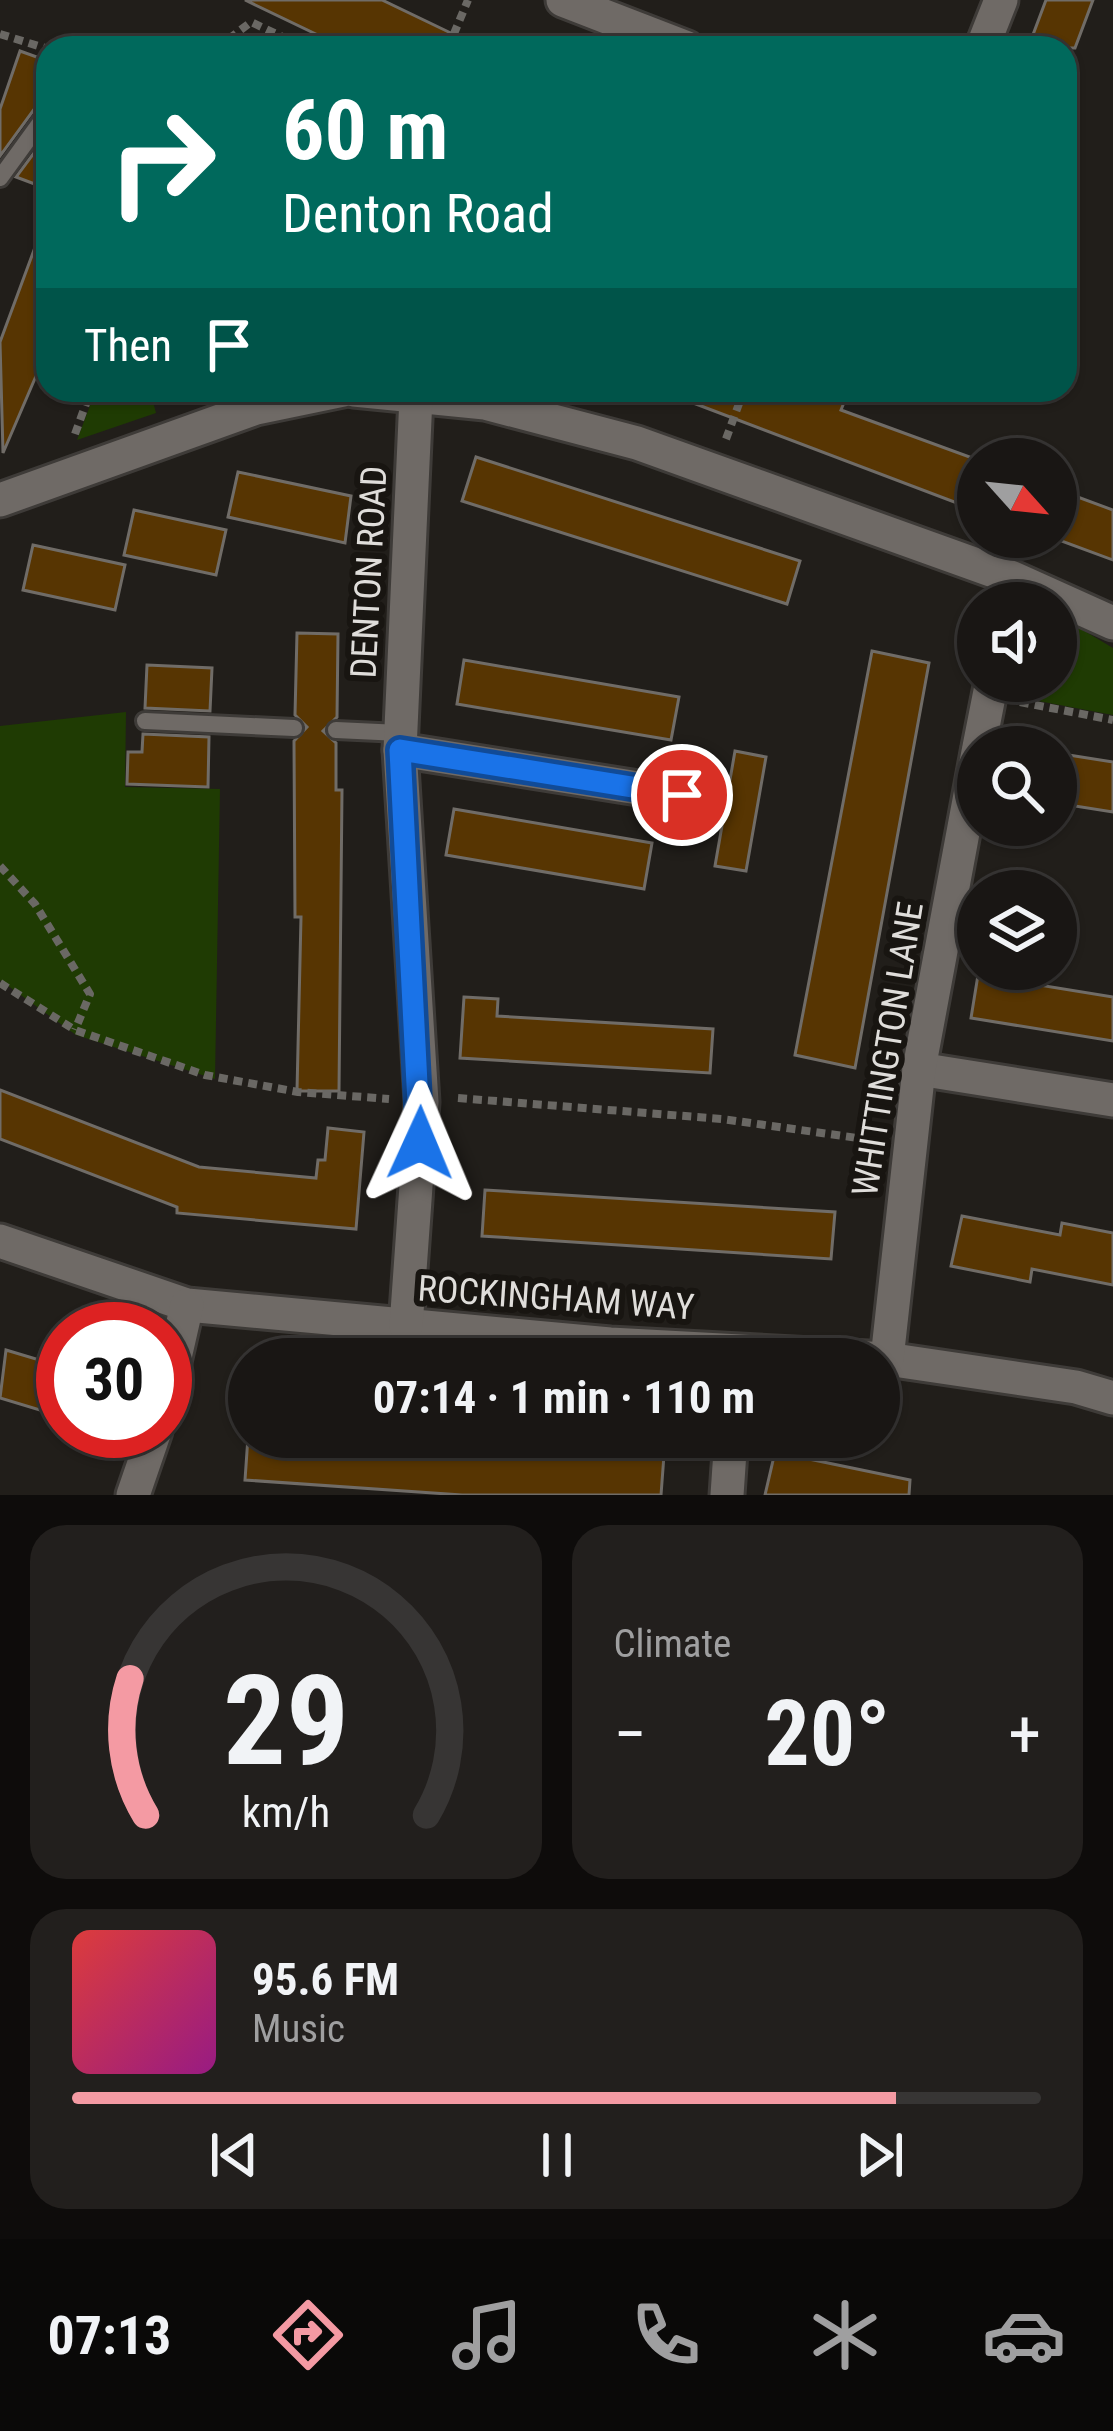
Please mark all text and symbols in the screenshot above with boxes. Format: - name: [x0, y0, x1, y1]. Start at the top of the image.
- text: 60 m: [282, 81, 449, 180]
- icon: right: [84, 84, 240, 240]
- text: Denton Road: [282, 182, 554, 245]
- icon: arrive: [196, 312, 262, 378]
- text: Then: [84, 319, 172, 372]
- north arrow: [957, 438, 1077, 558]
- map controls: [957, 438, 1077, 990]
- street label: DENTON ROAD: [342, 465, 396, 679]
- button: sound: [957, 582, 1077, 702]
- button: search: [957, 726, 1077, 846]
- pin: [631, 744, 733, 846]
- icon: arrive: [649, 762, 715, 828]
- button: layers: [957, 870, 1077, 990]
- street label: WHITTINGTON LANE: [844, 899, 932, 1199]
- position arrow: [357, 1080, 483, 1206]
- street label: ROCKINGHAM WAY: [416, 1267, 696, 1329]
- speed limit sign: 30: [36, 1302, 192, 1458]
- text: 07:14 · 1 min · 110 m: [373, 1371, 755, 1424]
- text: Climate: [614, 1621, 731, 1667]
- text: 29: [223, 1648, 349, 1794]
- text: 20°: [764, 1682, 890, 1787]
- text: −: [614, 1696, 647, 1773]
- text: +: [1008, 1696, 1041, 1773]
- text: km/h: [242, 1787, 330, 1837]
- text: 95.6 FM: [252, 1953, 399, 2006]
- text: Music: [252, 2006, 345, 2052]
- icon: previous: [201, 2122, 267, 2188]
- icon: pause: [524, 2122, 590, 2188]
- icon: next: [847, 2122, 913, 2188]
- icon: directions: [266, 2293, 350, 2377]
- icon: music: [445, 2293, 529, 2377]
- icon: phone: [624, 2293, 708, 2377]
- icon: climate: [803, 2293, 887, 2377]
- icon: car: [982, 2293, 1066, 2377]
- text: 07:13: [47, 2304, 171, 2367]

